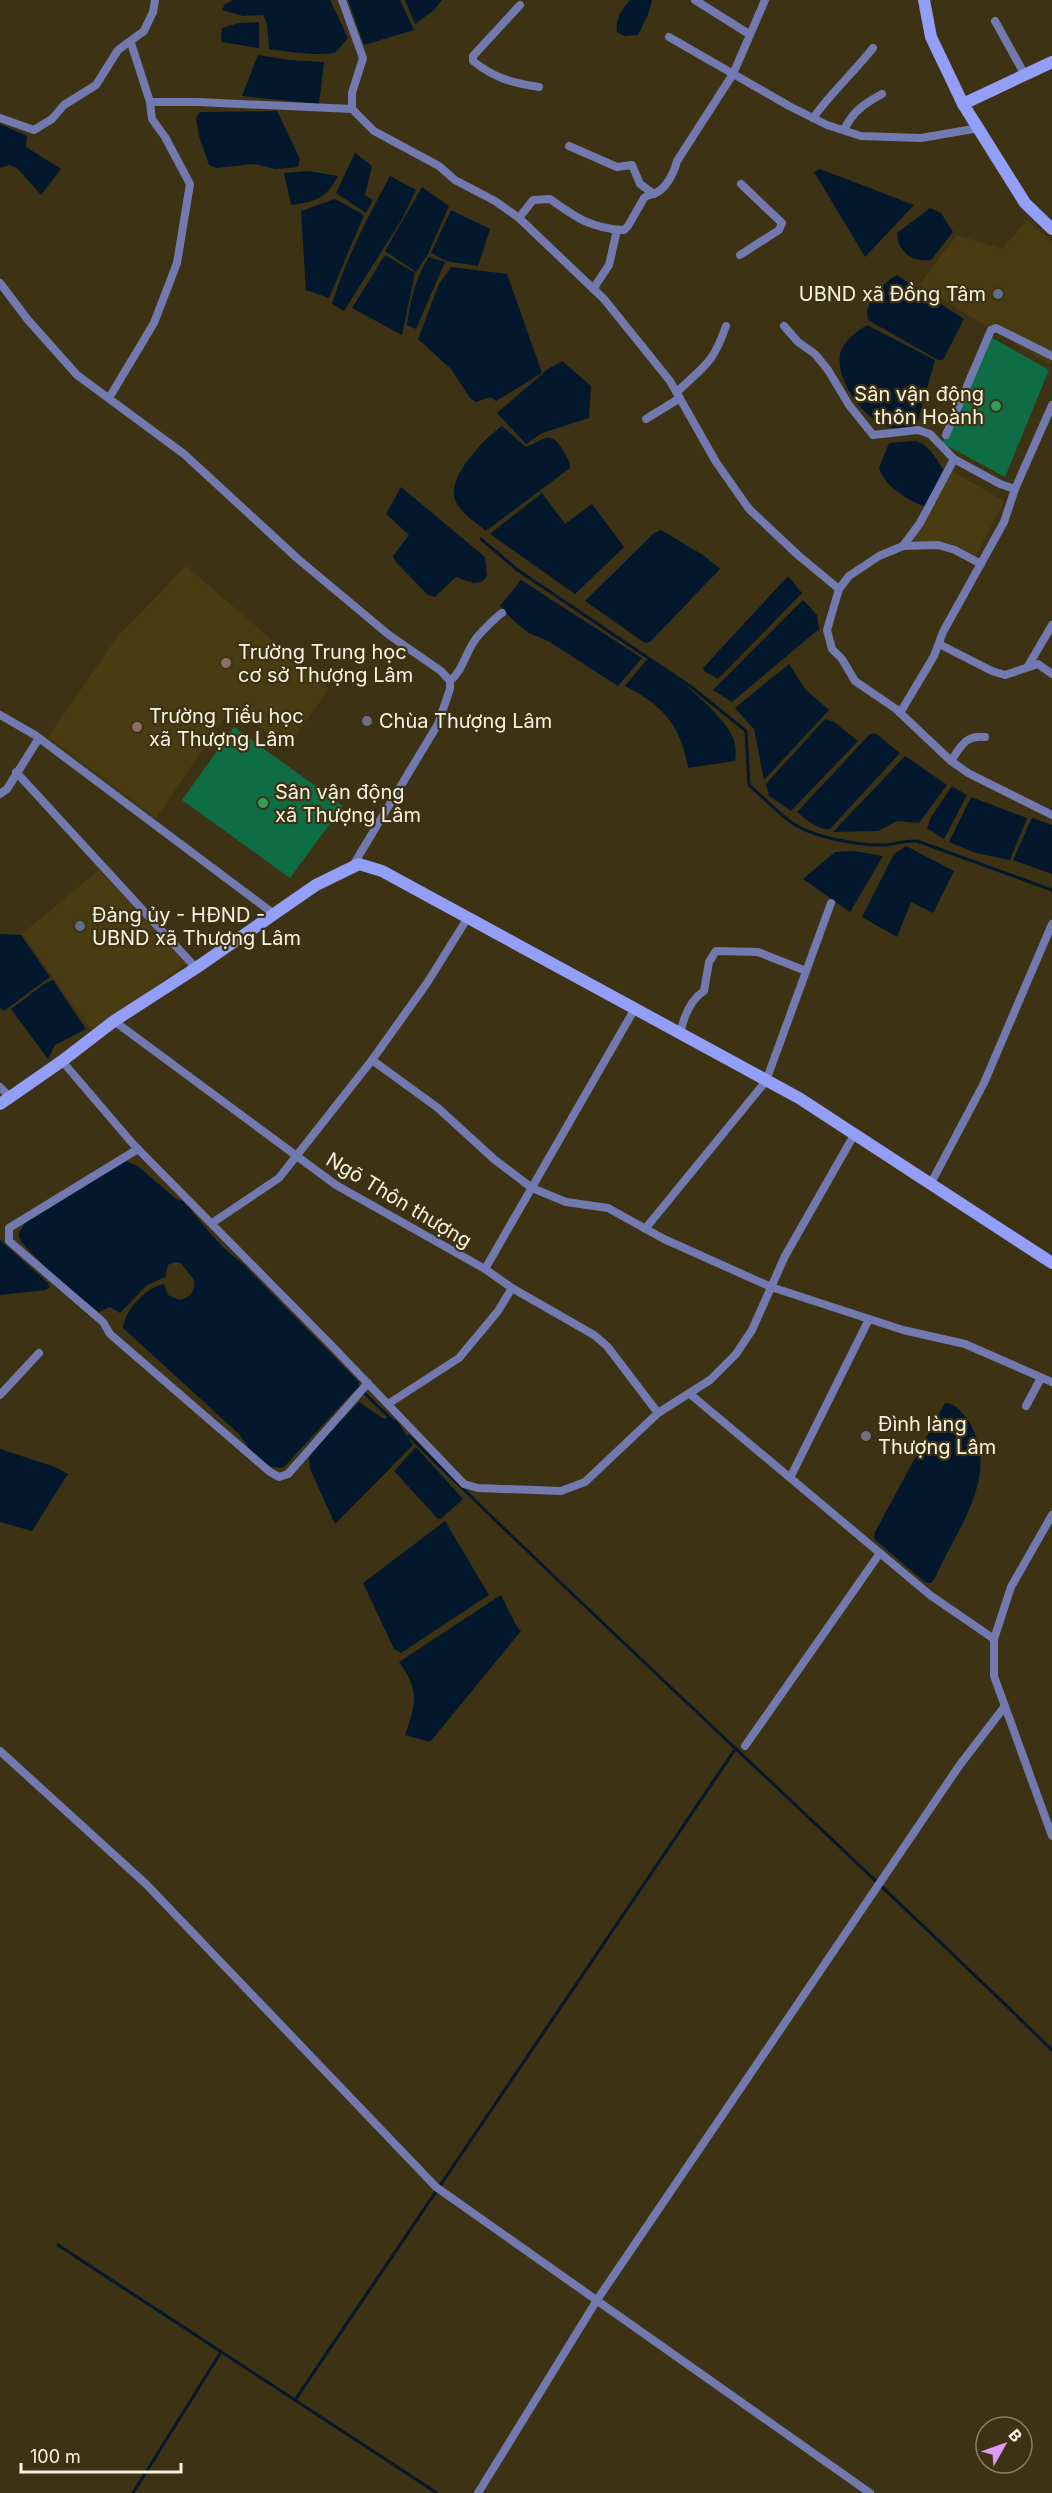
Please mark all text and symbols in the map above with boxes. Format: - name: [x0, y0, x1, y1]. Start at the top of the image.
- place label: UBND xã Đồng Tâm: [799, 282, 986, 306]
- marker: UBND xã Đồng Tâm: [991, 287, 1005, 301]
- place label: Sân vận động thôn Hoành: [854, 382, 984, 429]
- marker: Sân vận động thôn Hoành: [989, 399, 1003, 413]
- place label: Trường Trung học cơ sở Thượng Lâm: [238, 640, 413, 687]
- marker: Trường Trung học cơ sở Thượng Lâm: [219, 656, 233, 670]
- place label: Trường Tiểu học xã Thượng Lâm: [149, 704, 304, 751]
- place label: Chùa Thượng Lâm: [379, 709, 552, 733]
- marker: Chùa Thượng Lâm: [360, 714, 374, 728]
- marker: Trường Tiểu học xã Thượng Lâm: [130, 720, 144, 734]
- place label: Sân vận động xã Thượng Lâm: [275, 780, 421, 827]
- marker: Sân vận động xã Thượng Lâm: [256, 796, 270, 810]
- place label: Đảng ủy - HĐND - UBND xã Thượng Lâm: [92, 903, 301, 950]
- marker: Đảng ủy - HĐND - UBND xã Thượng Lâm: [73, 919, 87, 933]
- street label: Ngõ Thôn thượng: [322, 1147, 476, 1253]
- place label: Đình làng Thượng Lâm: [878, 1412, 996, 1459]
- marker: Đình làng Thượng Lâm: [859, 1429, 873, 1443]
- north arrow: [974, 2415, 1034, 2475]
- text: B: [1004, 2425, 1027, 2446]
- scale bar: [21, 2436, 182, 2474]
- text: 100 m: [30, 2446, 81, 2467]

